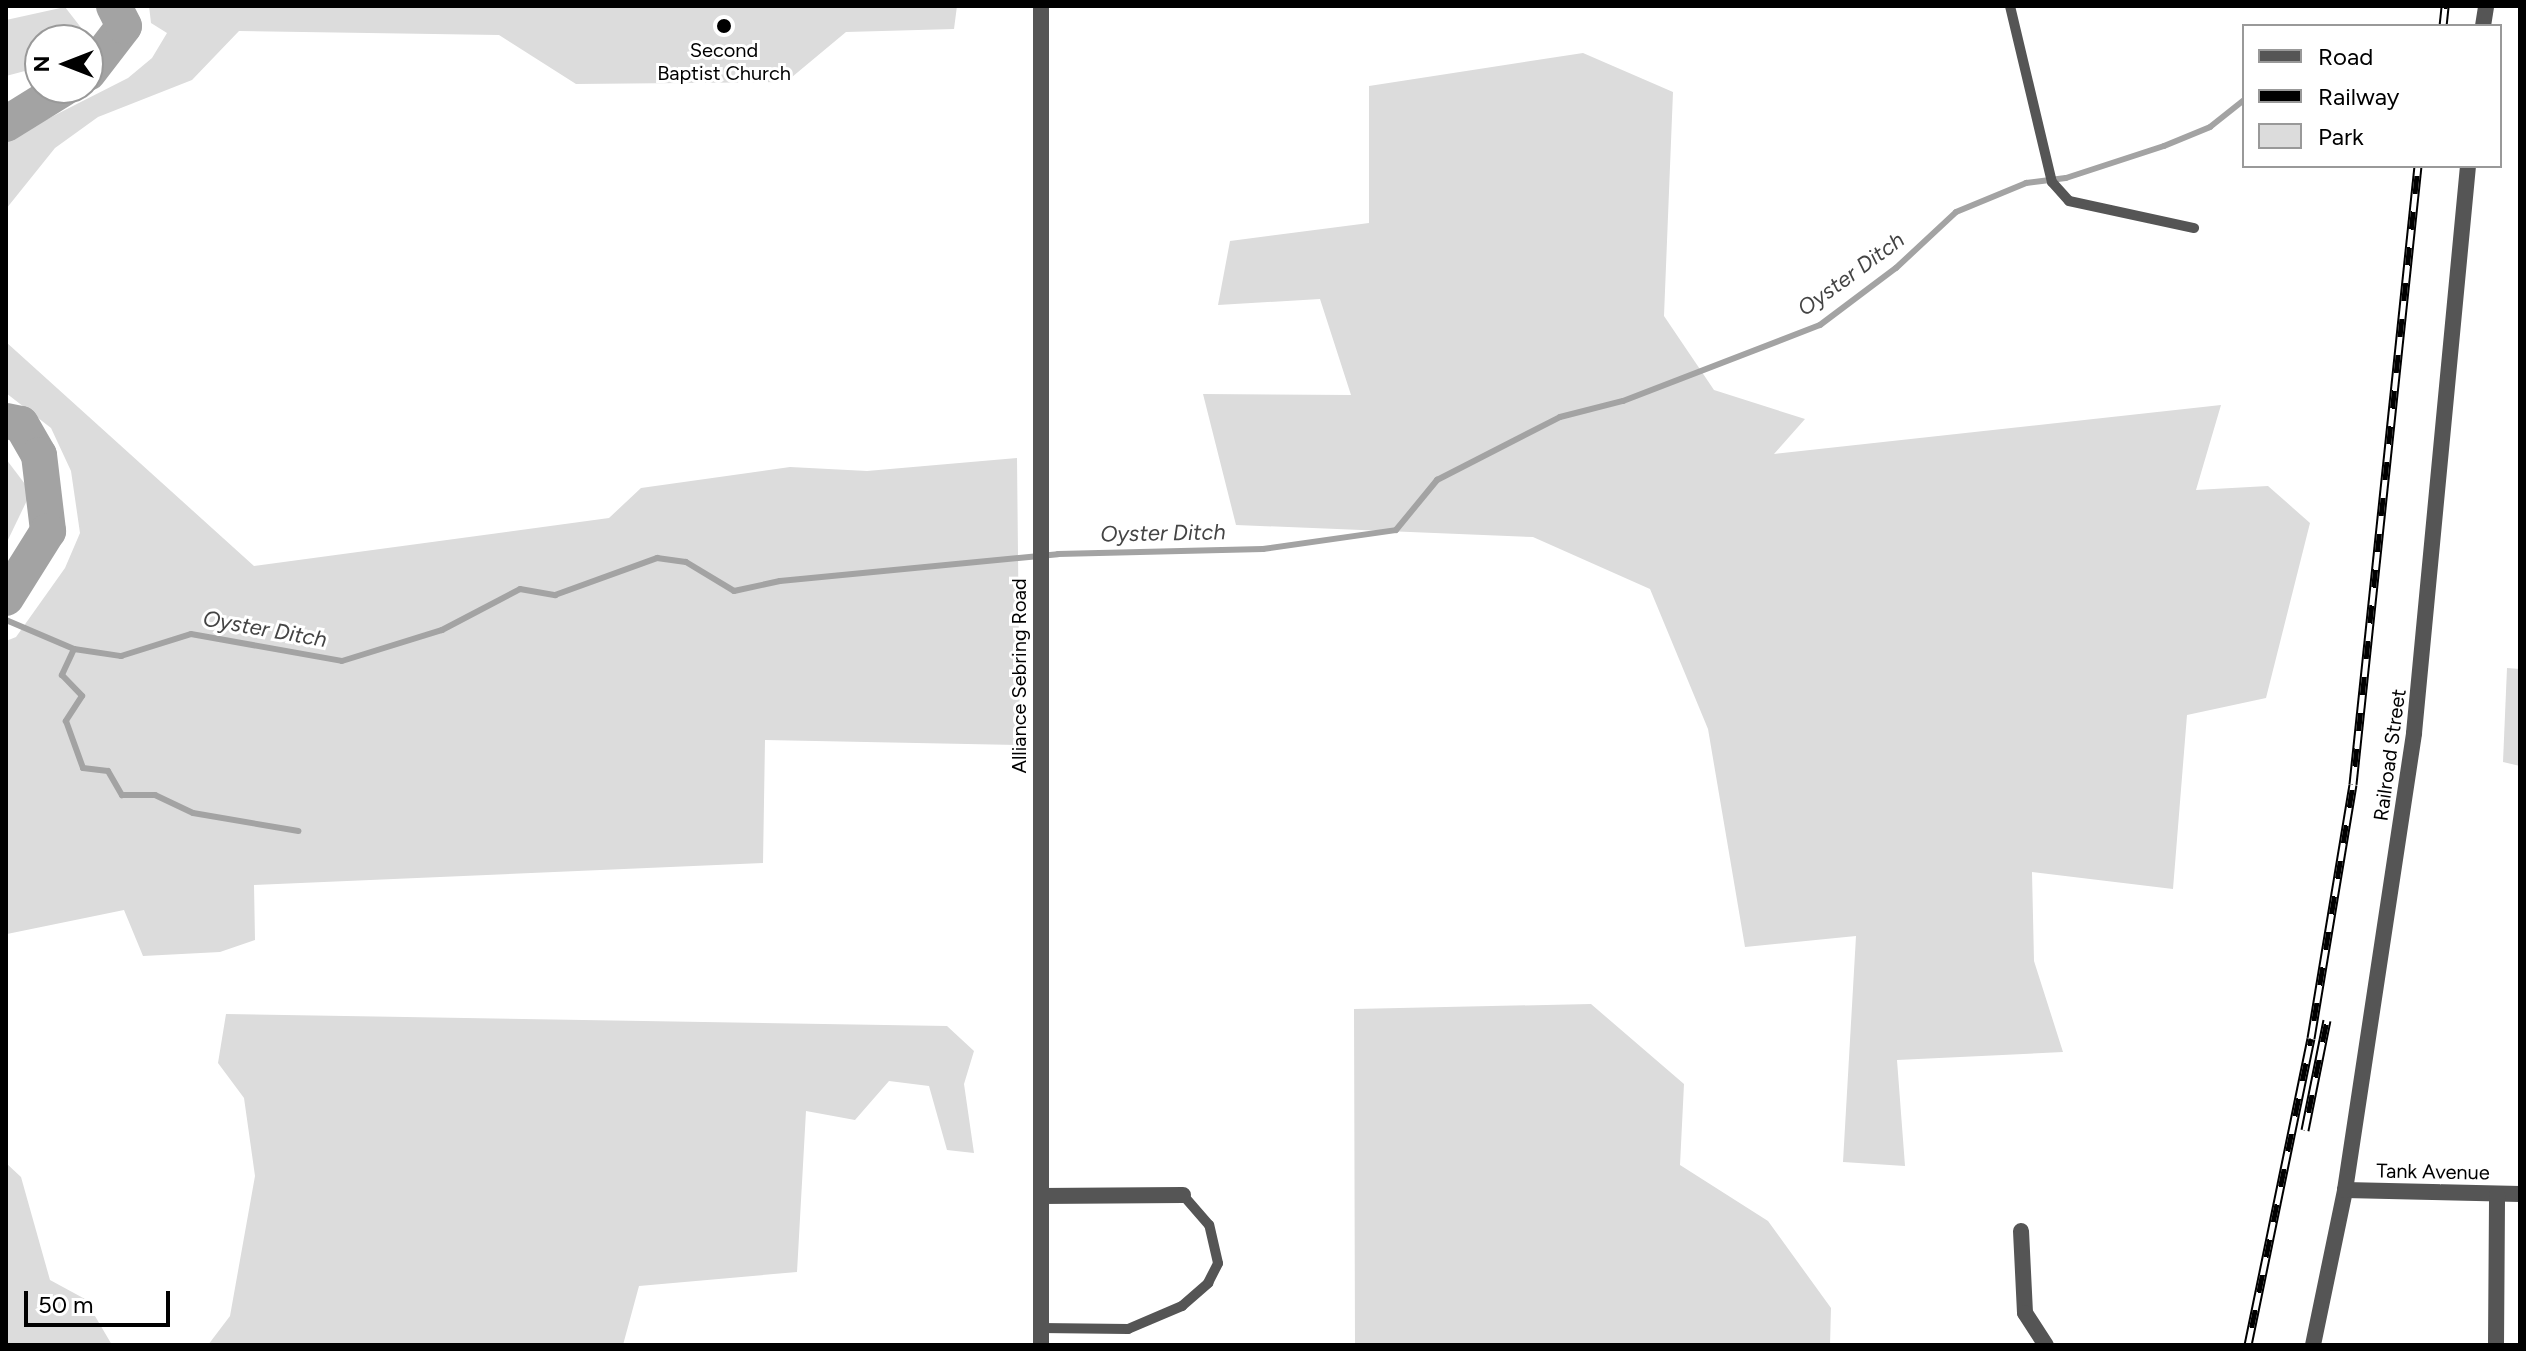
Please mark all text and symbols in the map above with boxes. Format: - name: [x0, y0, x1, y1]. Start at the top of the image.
- marker: Second Baptist Church: [715, 17, 733, 35]
- north arrow: [24, 24, 104, 104]
- legend: [2242, 24, 2502, 168]
- place label: Second Baptist Church: [657, 38, 791, 85]
- text: Road: [2318, 42, 2373, 71]
- text: N: [28, 56, 55, 73]
- text: Railway: [2318, 82, 2399, 111]
- text: Park: [2318, 122, 2364, 151]
- water label: Oyster Ditch: [1793, 226, 1909, 322]
- water label: Oyster Ditch: [1100, 519, 1226, 547]
- street label: Alliance Sebring Road: [1007, 578, 1031, 774]
- water label: Oyster Ditch: [201, 605, 329, 653]
- street label: Railroad Street: [2369, 687, 2411, 823]
- street label: Tank Avenue: [2376, 1159, 2490, 1185]
- scale bar: [28, 1275, 174, 1325]
- text: 50 m: [38, 1290, 94, 1319]

